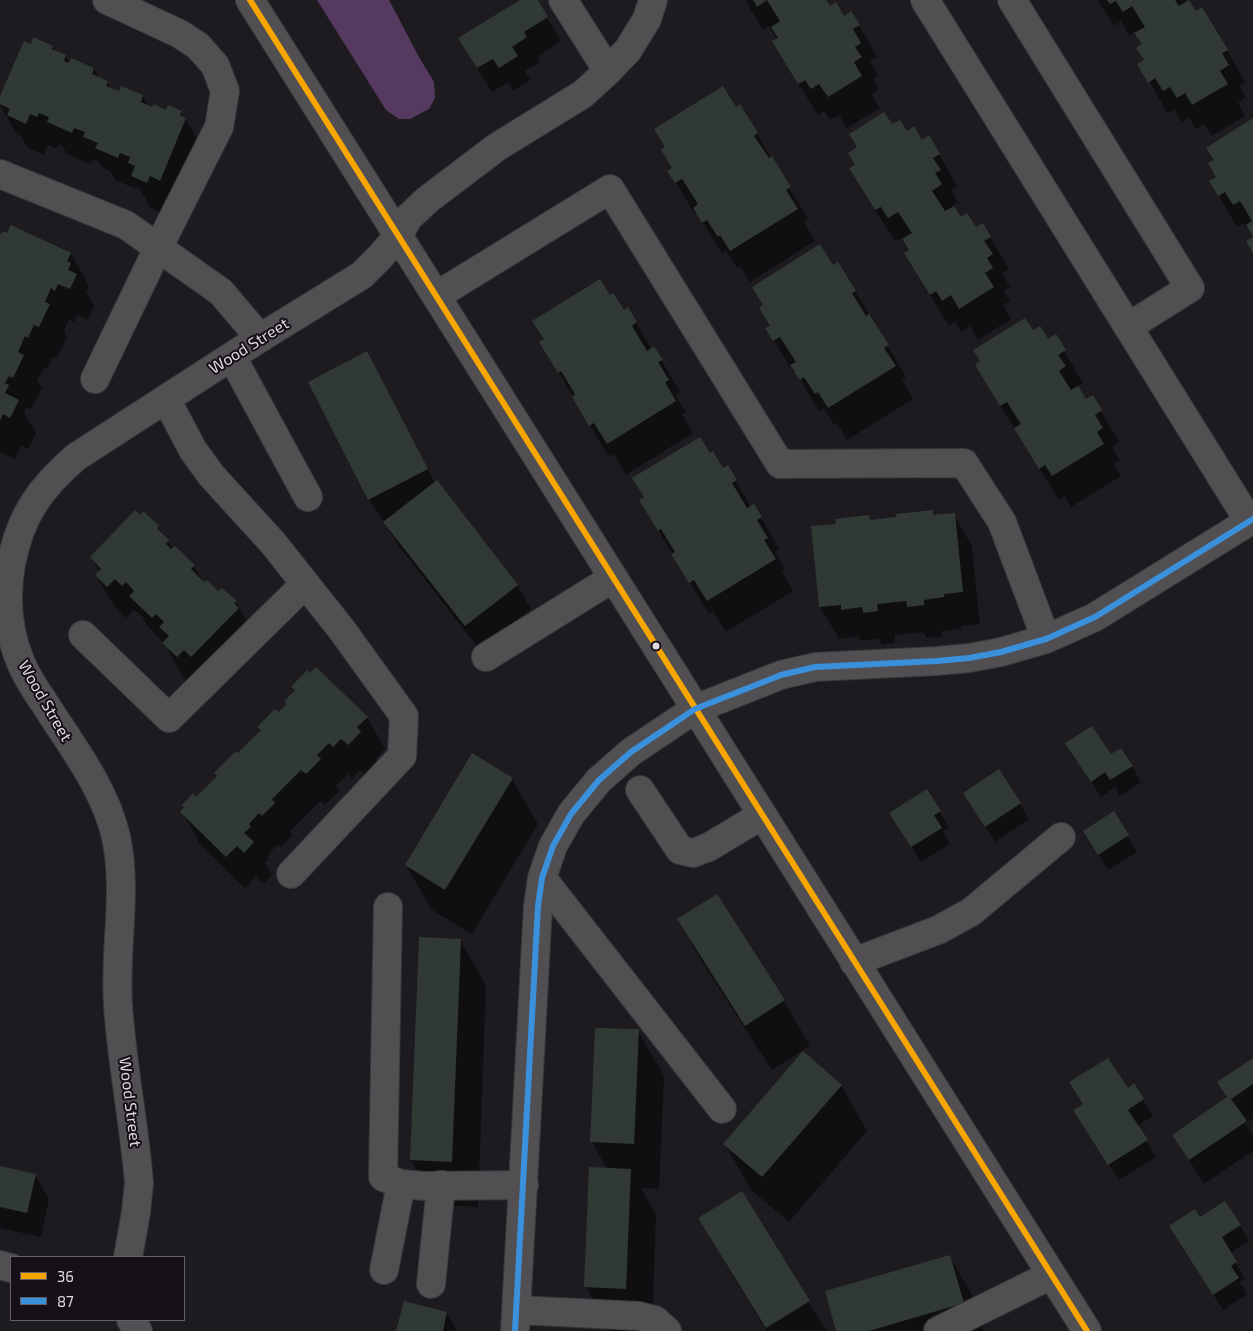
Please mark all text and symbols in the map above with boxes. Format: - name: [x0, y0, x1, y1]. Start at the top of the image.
- street label: Wood Street: [206, 314, 292, 378]
- unlabelled marker: [651, 641, 661, 651]
- street label: Wood Street: [14, 657, 76, 745]
- street label: Wood Street: [115, 1056, 145, 1148]
- legend: [10, 1256, 185, 1321]
- text: 36: [57, 1267, 74, 1285]
- text: 87: [57, 1292, 74, 1310]

